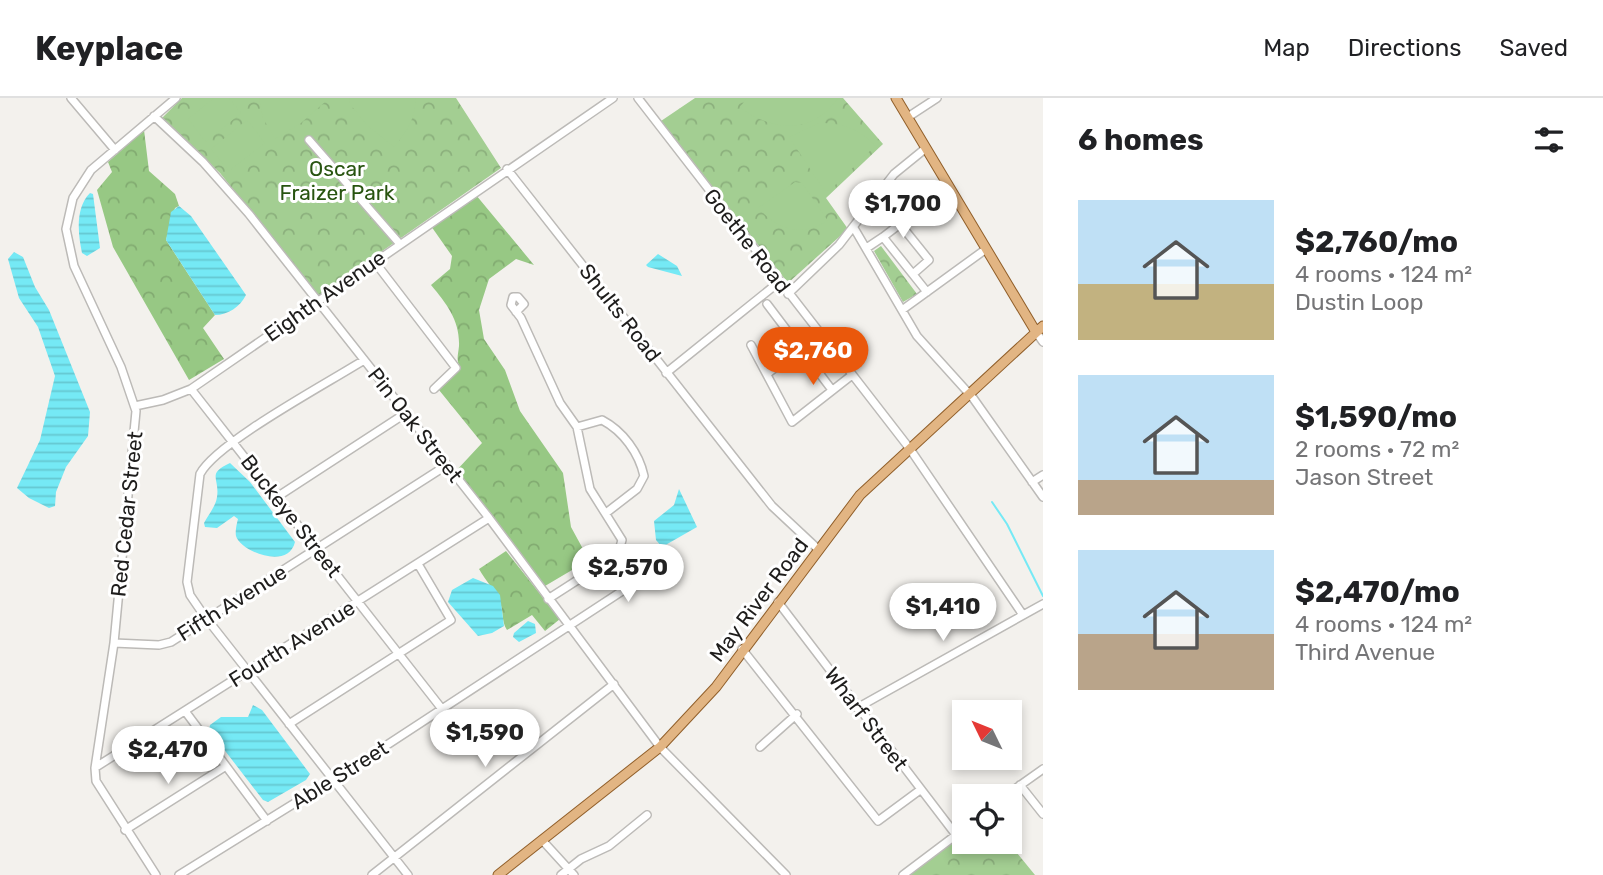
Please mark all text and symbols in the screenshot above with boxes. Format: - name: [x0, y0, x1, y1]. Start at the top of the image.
- text: Keyplace: [35, 29, 183, 68]
- text: Map: [1263, 34, 1310, 62]
- text: Directions: [1348, 34, 1461, 62]
- text: Saved: [1499, 34, 1568, 62]
- icon: filters: [1530, 121, 1568, 159]
- text: 6 homes: [1078, 122, 1204, 158]
- park label: Oscar Fraizer Park: [279, 156, 395, 205]
- pin: $1,700: [846, 180, 960, 240]
- street label: Goethe Road: [699, 183, 796, 298]
- text: $1,700: [865, 189, 941, 217]
- text: $2,760/mo: [1295, 224, 1458, 260]
- icon: home: [1134, 228, 1218, 312]
- street label: Eighth Avenue: [259, 245, 390, 347]
- street label: Shults Road: [574, 259, 666, 367]
- text: 4 rooms · 124 m²: [1295, 260, 1472, 288]
- text: Dustin Loop: [1295, 288, 1423, 316]
- pin: $2,760: [756, 328, 870, 387]
- text: $2,760: [773, 336, 853, 364]
- street label: Pin Oak Street: [363, 362, 468, 487]
- text: $1,590/mo: [1295, 399, 1457, 435]
- icon: home: [1134, 403, 1218, 487]
- street label: Red Cedar Street: [105, 430, 148, 598]
- text: 2 rooms · 72 m²: [1295, 435, 1459, 463]
- street label: Buckeye Street: [236, 449, 347, 582]
- text: Jason Street: [1295, 463, 1433, 491]
- street label: May River Road: [704, 533, 813, 667]
- pin: $2,570: [571, 545, 685, 604]
- text: $2,570: [588, 553, 668, 581]
- street label: Fifth Avenue: [172, 559, 291, 646]
- text: $2,470/mo: [1295, 574, 1460, 610]
- icon: home: [1134, 578, 1218, 662]
- pin: $1,410: [886, 584, 1000, 643]
- text: $1,410: [905, 592, 981, 620]
- street label: Fourth Avenue: [224, 595, 359, 692]
- text: 4 rooms · 124 m²: [1295, 610, 1472, 638]
- text: Third Avenue: [1295, 638, 1435, 666]
- street label: Wharf Street: [820, 662, 913, 775]
- north arrow: [952, 700, 1022, 770]
- map controls: [952, 700, 1022, 854]
- pin: $1,590: [428, 710, 542, 769]
- text: $1,590: [446, 718, 524, 746]
- pin: $2,470: [111, 726, 225, 786]
- text: $2,470: [128, 735, 208, 763]
- street label: Able Street: [287, 735, 393, 814]
- button: locate: [952, 784, 1022, 854]

